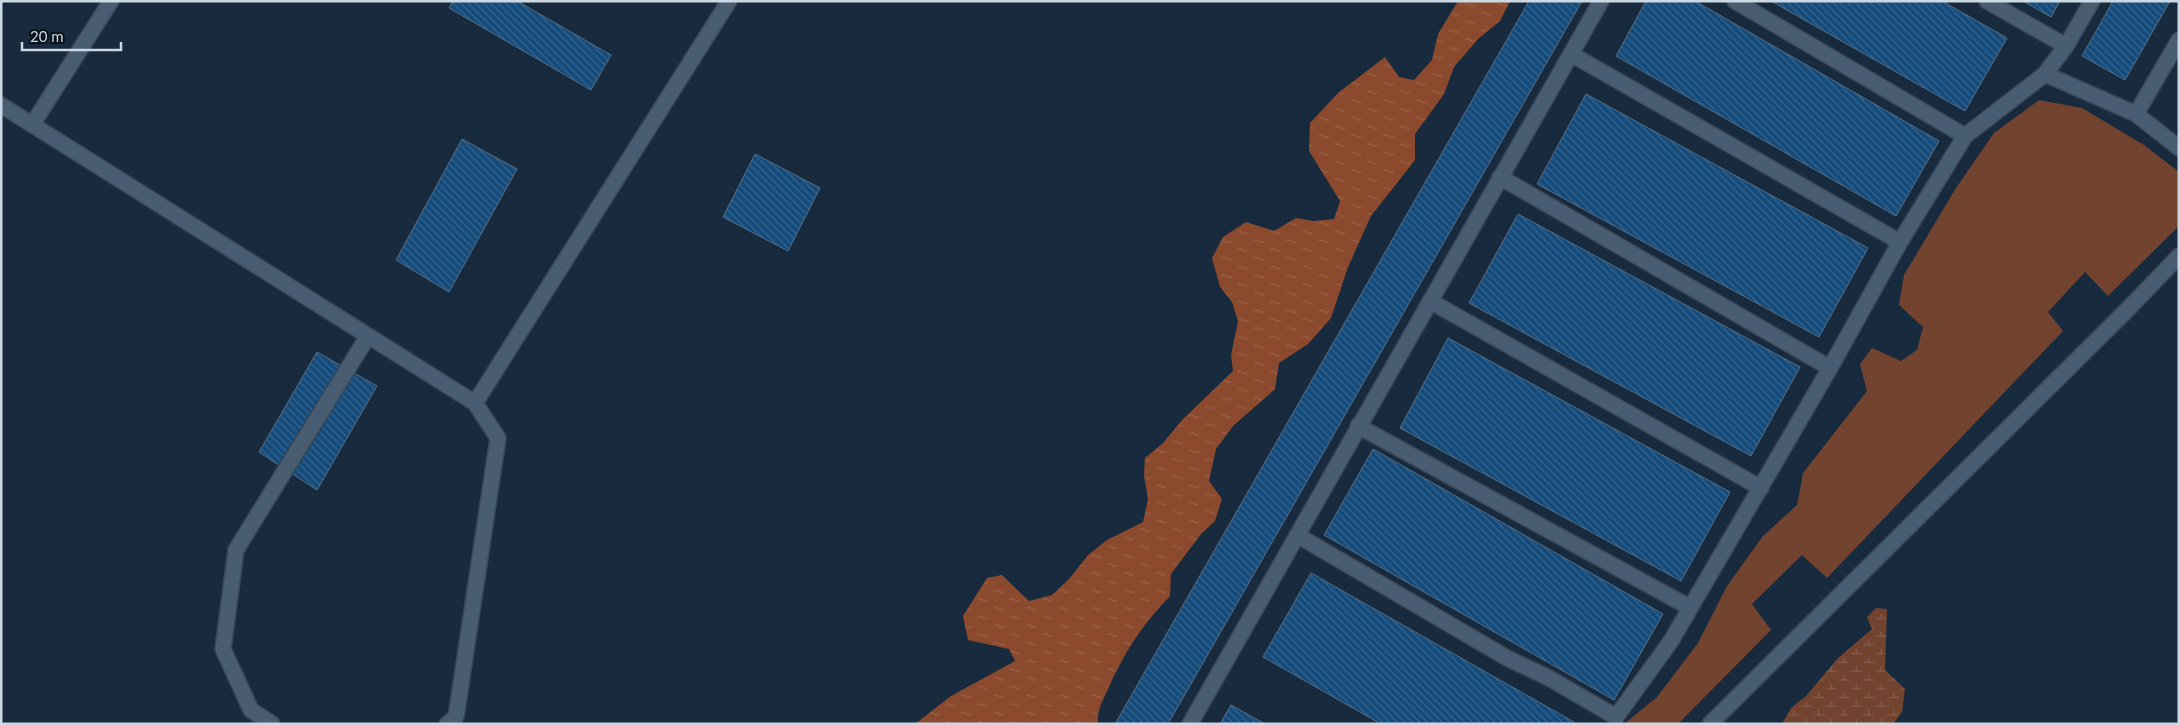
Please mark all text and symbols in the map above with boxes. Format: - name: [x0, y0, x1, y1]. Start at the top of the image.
- scale bar: [22, 20, 121, 52]
- text: 20 m: [30, 27, 64, 45]

